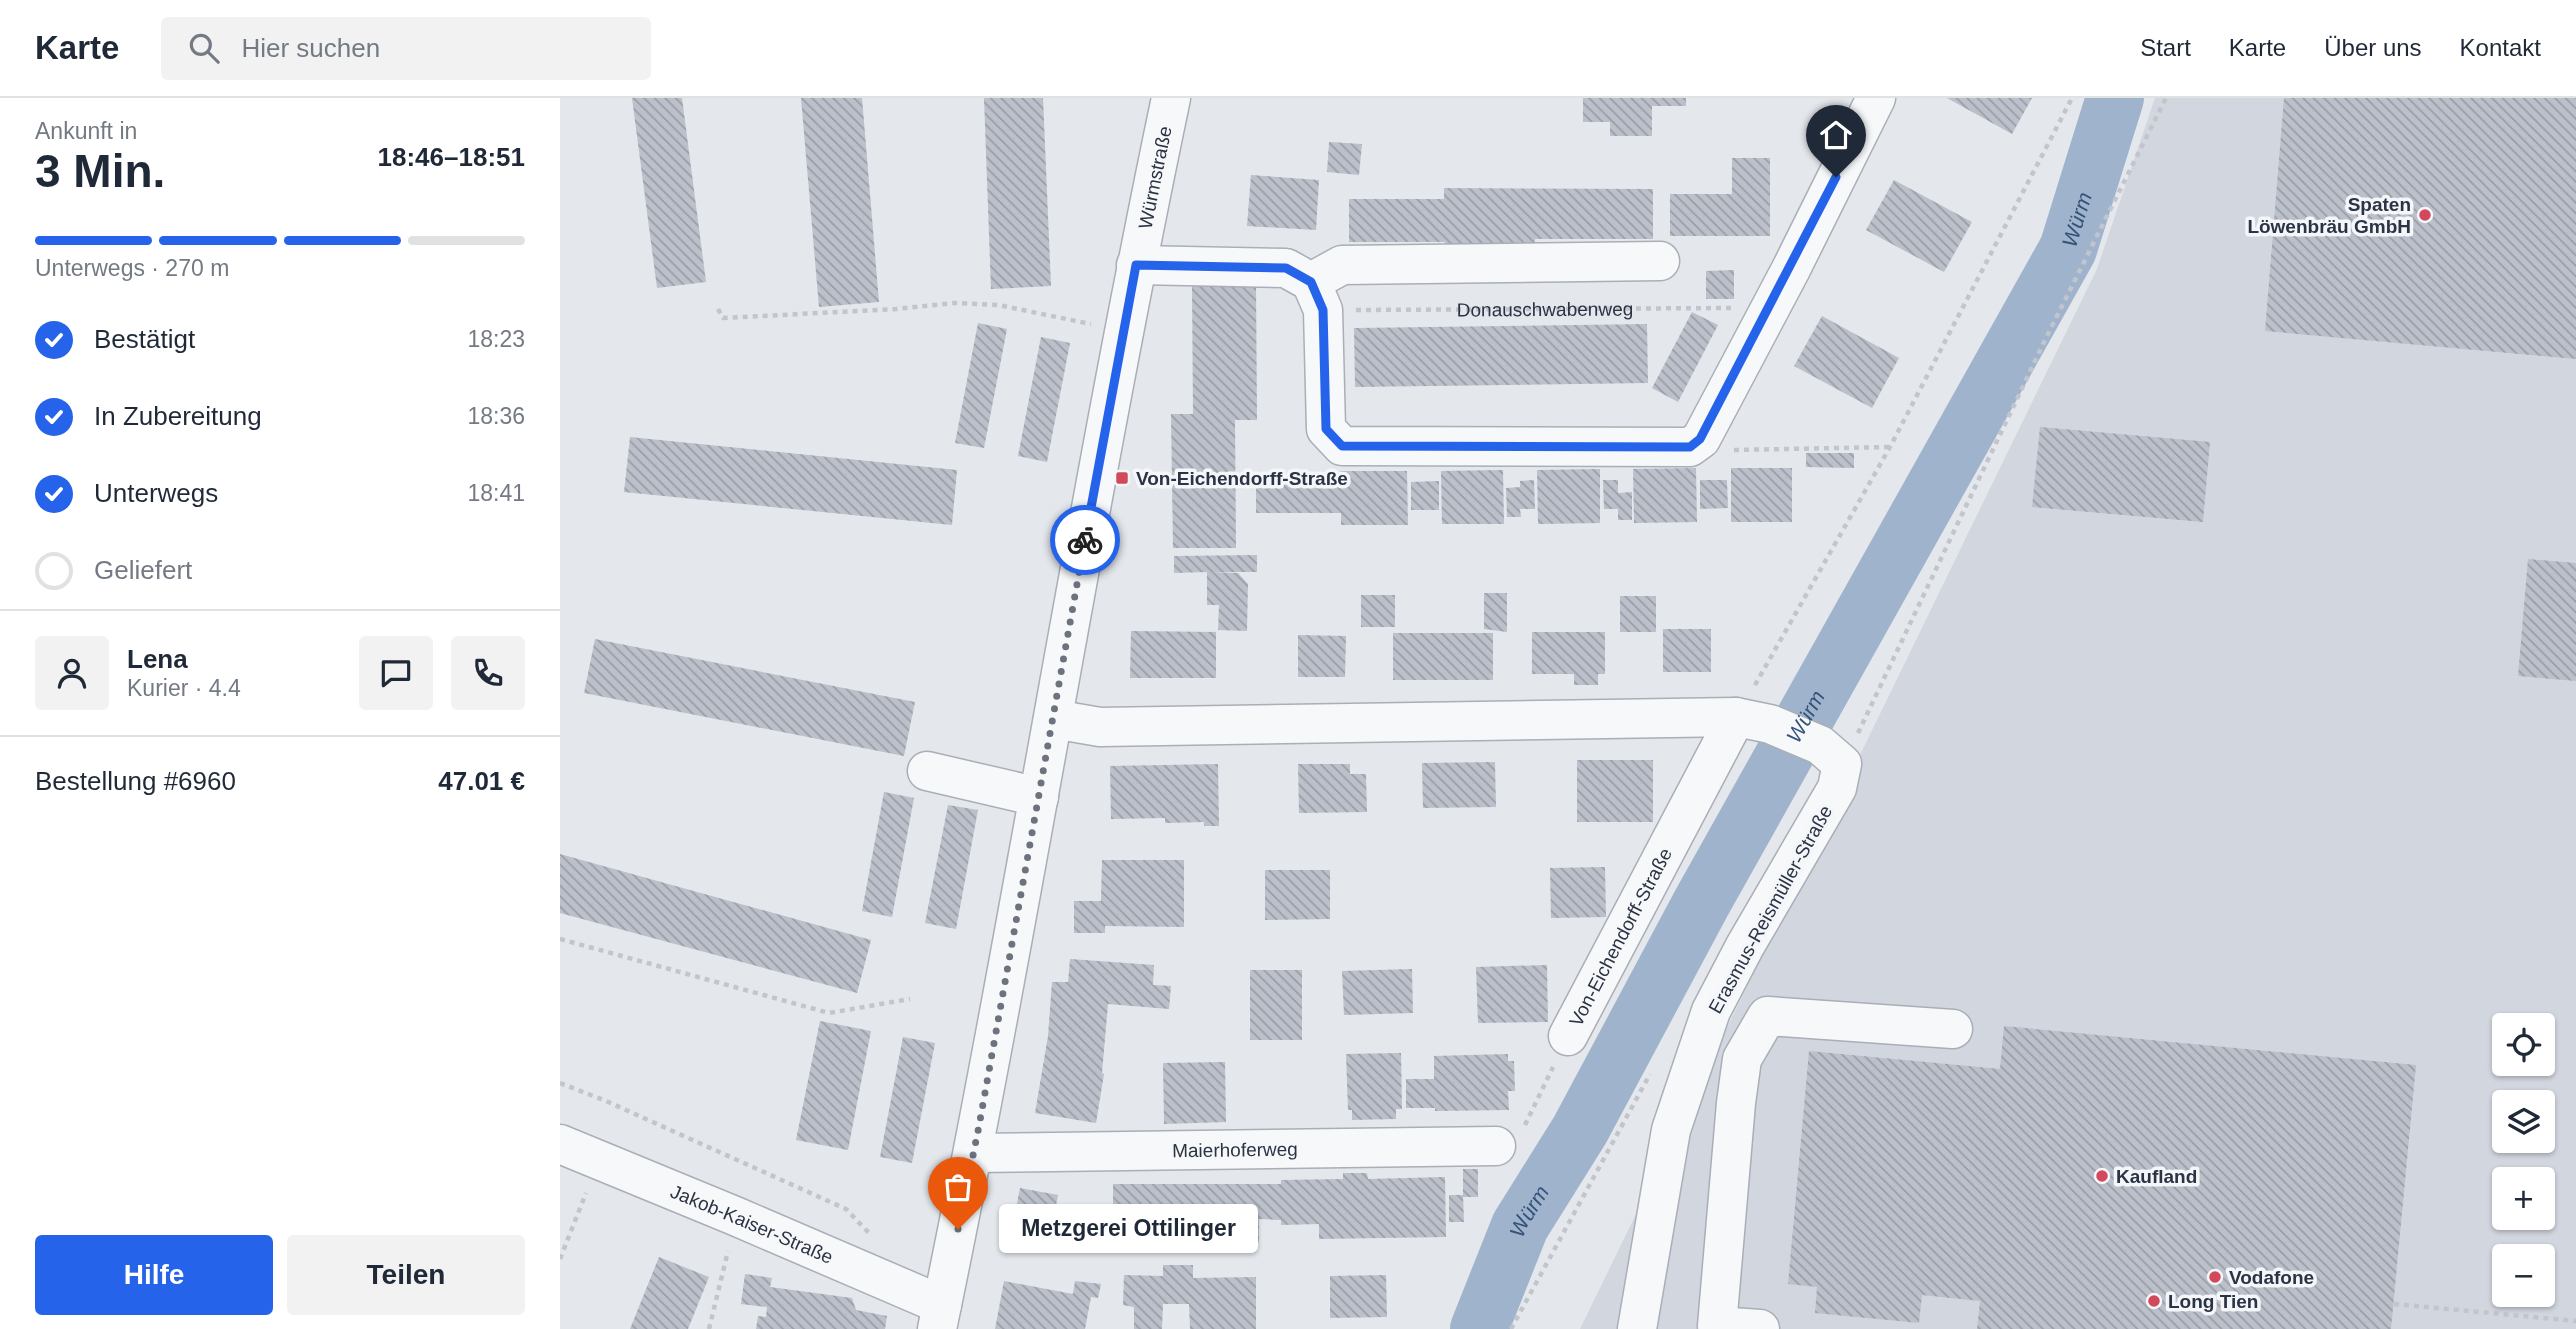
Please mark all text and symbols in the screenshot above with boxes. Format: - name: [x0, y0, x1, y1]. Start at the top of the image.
- search box: [161, 17, 651, 80]
- text: Karte: [35, 29, 119, 66]
- icon: search: [185, 29, 223, 67]
- text: Hier suchen: [241, 33, 380, 63]
- text: Start: [2140, 34, 2191, 61]
- text: Karte: [2229, 34, 2286, 61]
- text: Über uns: [2324, 34, 2422, 61]
- text: Kontakt: [2460, 34, 2541, 61]
- pin: [1806, 105, 1866, 177]
- icon: home: [1817, 116, 1855, 154]
- text: Ankunft in: [35, 118, 137, 144]
- street label: Würmstraße: [1134, 124, 1176, 231]
- text: 18:46–18:51: [378, 142, 525, 172]
- text: 3 Min.: [35, 145, 165, 197]
- water label: Würm: [2057, 189, 2096, 250]
- place label: Spaten Löwenbräu GmbH: [2247, 194, 2411, 237]
- marker: Spaten Löwenbräu GmbH: [2417, 207, 2433, 223]
- text: Unterwegs · 270 m: [35, 255, 229, 281]
- street label: Donauschwabenweg: [1457, 299, 1633, 320]
- icon: check: [35, 321, 73, 359]
- text: Bestätigt: [94, 324, 195, 354]
- text: 18:23: [467, 326, 525, 352]
- icon: check: [35, 398, 73, 436]
- text: In Zubereitung: [94, 401, 262, 431]
- text: 18:36: [467, 403, 525, 429]
- place label: Von-Eichendorff-Straße: [1136, 468, 1348, 489]
- marker: Von-Eichendorff-Straße: [1114, 470, 1130, 486]
- icon: check: [35, 475, 73, 513]
- text: Unterwegs: [94, 478, 218, 508]
- text: 18:41: [467, 480, 525, 506]
- courier: [1050, 505, 1120, 575]
- icon: bike: [1066, 521, 1104, 559]
- text: Geliefert: [94, 555, 192, 585]
- button: person: [35, 636, 109, 710]
- button: chat: [359, 636, 433, 710]
- button: phone: [451, 636, 525, 710]
- text: Lena: [127, 644, 188, 674]
- text: Kurier · 4.4: [127, 675, 241, 701]
- water label: Würm: [1782, 686, 1829, 747]
- text: Bestellung #6960: [35, 766, 236, 796]
- text: 47.01 €: [438, 766, 525, 796]
- street label: Erasmus-Reismüller-Straße: [1704, 802, 1836, 1017]
- street label: Von-Eichendorff-Straße: [1565, 844, 1676, 1030]
- map controls: [2492, 1013, 2555, 1307]
- button: locate: [2492, 1013, 2555, 1076]
- button: layers: [2492, 1090, 2555, 1153]
- street label: Maierhoferweg: [1172, 1139, 1298, 1161]
- pin: [928, 1157, 988, 1229]
- place label: Kaufland: [2116, 1166, 2197, 1187]
- button: +: [2492, 1167, 2555, 1230]
- icon: bag: [939, 1168, 977, 1206]
- marker: Kaufland: [2094, 1168, 2110, 1184]
- street label: Jakob-Kaiser-Straße: [668, 1181, 836, 1268]
- water label: Würm: [1505, 1181, 1553, 1240]
- callout: Metzgerei Ottilinger: [1000, 1204, 1259, 1254]
- text: Metzgerei Ottilinger: [1021, 1215, 1236, 1241]
- button: Hilfe: [35, 1235, 273, 1315]
- button: Teilen: [287, 1235, 525, 1315]
- button: −: [2492, 1244, 2555, 1307]
- place label: Vodafone: [2229, 1267, 2314, 1288]
- marker: Vodafone: [2207, 1269, 2223, 1285]
- place label: Long Tien: [2168, 1291, 2258, 1312]
- marker: Long Tien: [2146, 1293, 2162, 1309]

